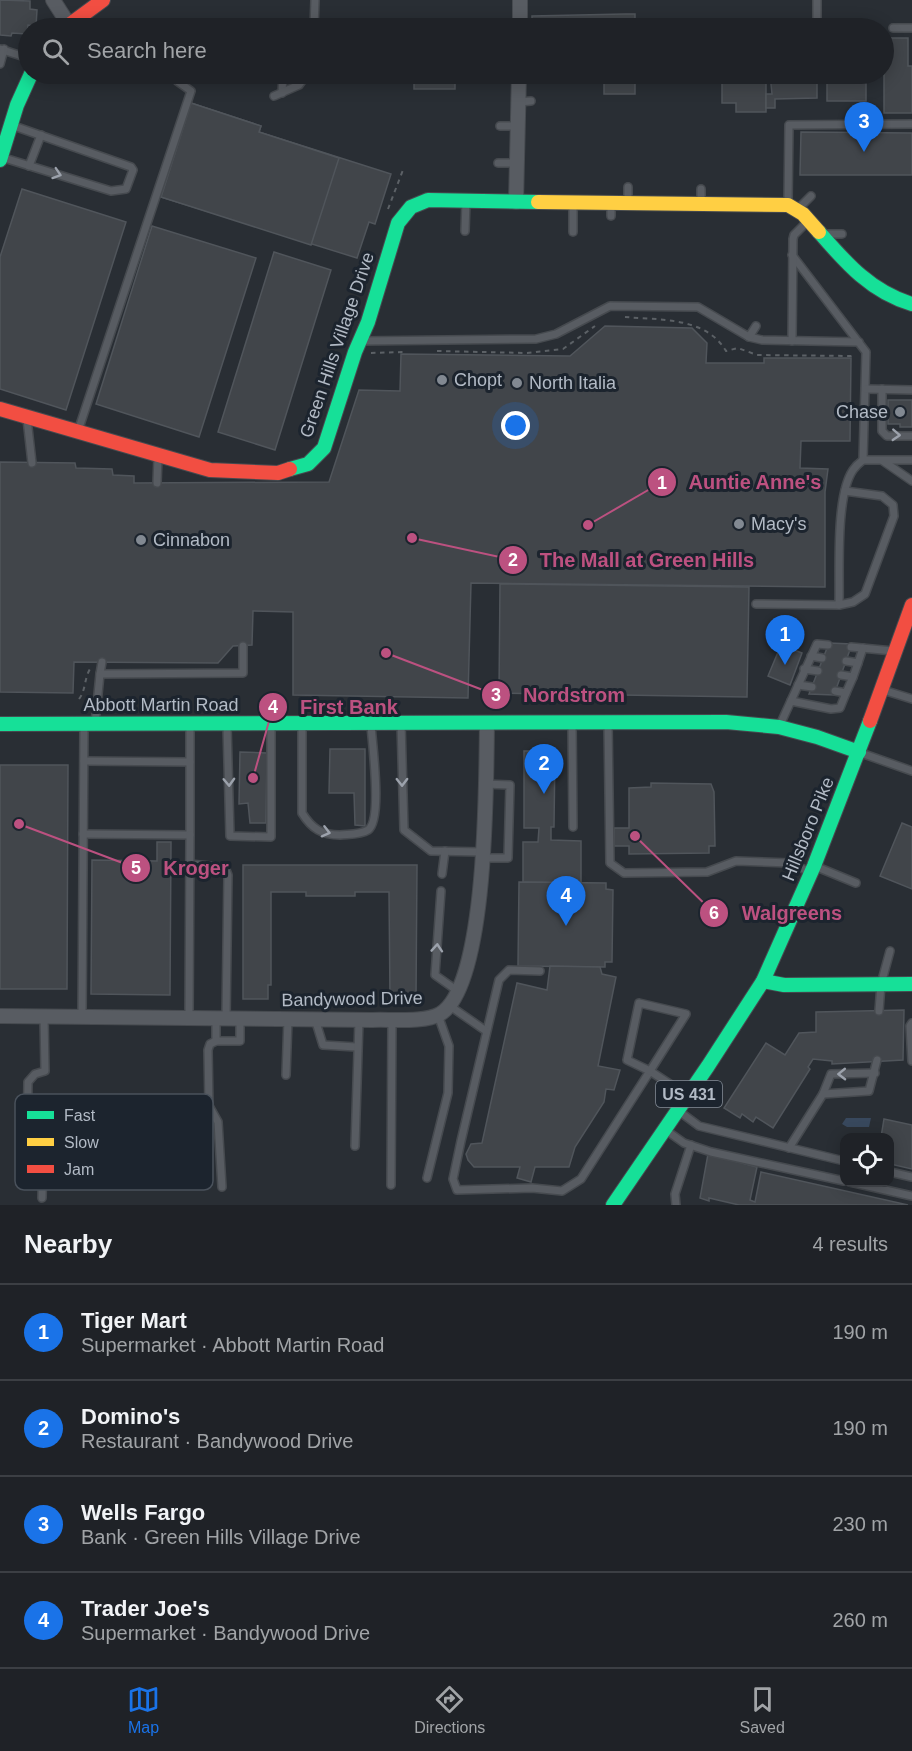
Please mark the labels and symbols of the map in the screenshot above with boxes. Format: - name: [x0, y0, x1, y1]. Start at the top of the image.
- pin: 3: [844, 102, 884, 152]
- one-way arrow: [51, 167, 62, 179]
- street label: Green Hills Village Drive: [296, 250, 378, 440]
- place label: Chopt: [454, 370, 502, 390]
- marker: Chopt: [435, 373, 449, 387]
- place label: North Italia: [529, 373, 617, 393]
- marker: North Italia: [510, 376, 524, 390]
- place label: Chase: [836, 402, 888, 422]
- marker: Chase: [893, 405, 907, 419]
- your location: [501, 411, 530, 440]
- one-way arrow: [892, 429, 901, 442]
- callout: Auntie Anne's: [647, 463, 834, 501]
- text: Auntie Anne's: [689, 471, 821, 493]
- text: 1: [657, 473, 667, 493]
- place label: Macy's: [751, 514, 806, 534]
- marker: Macy's: [732, 517, 746, 531]
- place label: Cinnabon: [153, 530, 230, 550]
- marker: Cinnabon: [134, 533, 148, 547]
- callout: The Mall at Green Hills: [498, 541, 767, 579]
- text: The Mall at Green Hills: [540, 549, 754, 571]
- text: 2: [508, 550, 518, 570]
- pin: 1: [766, 616, 804, 665]
- callout: Nordstrom: [481, 676, 638, 714]
- text: Nordstrom: [523, 684, 625, 706]
- text: 3: [491, 685, 501, 705]
- callout: First Bank: [258, 688, 410, 726]
- street label: Abbott Martin Road: [83, 695, 239, 715]
- text: First Bank: [300, 696, 399, 718]
- text: 4: [268, 697, 278, 717]
- pin: 2: [524, 744, 564, 794]
- street label: Hillsboro Pike: [778, 774, 838, 884]
- one-way arrow: [222, 777, 235, 786]
- one-way arrow: [396, 777, 409, 786]
- one-way arrow: [321, 825, 331, 838]
- callout: Kroger: [121, 849, 241, 887]
- text: Kroger: [163, 857, 229, 879]
- text: 5: [131, 858, 141, 878]
- pin: 4: [546, 876, 586, 926]
- callout: Walgreens: [699, 894, 854, 932]
- text: Walgreens: [742, 902, 842, 924]
- text: 6: [709, 903, 719, 923]
- one-way arrow: [430, 943, 443, 952]
- street label: Bandywood Drive: [281, 988, 423, 1010]
- one-way arrow: [838, 1067, 847, 1080]
- road number: US 431: [656, 1081, 722, 1107]
- legend: [15, 1094, 213, 1190]
- text: Fast: [64, 1107, 96, 1124]
- text: Slow: [64, 1134, 99, 1151]
- text: Jam: [64, 1161, 94, 1178]

